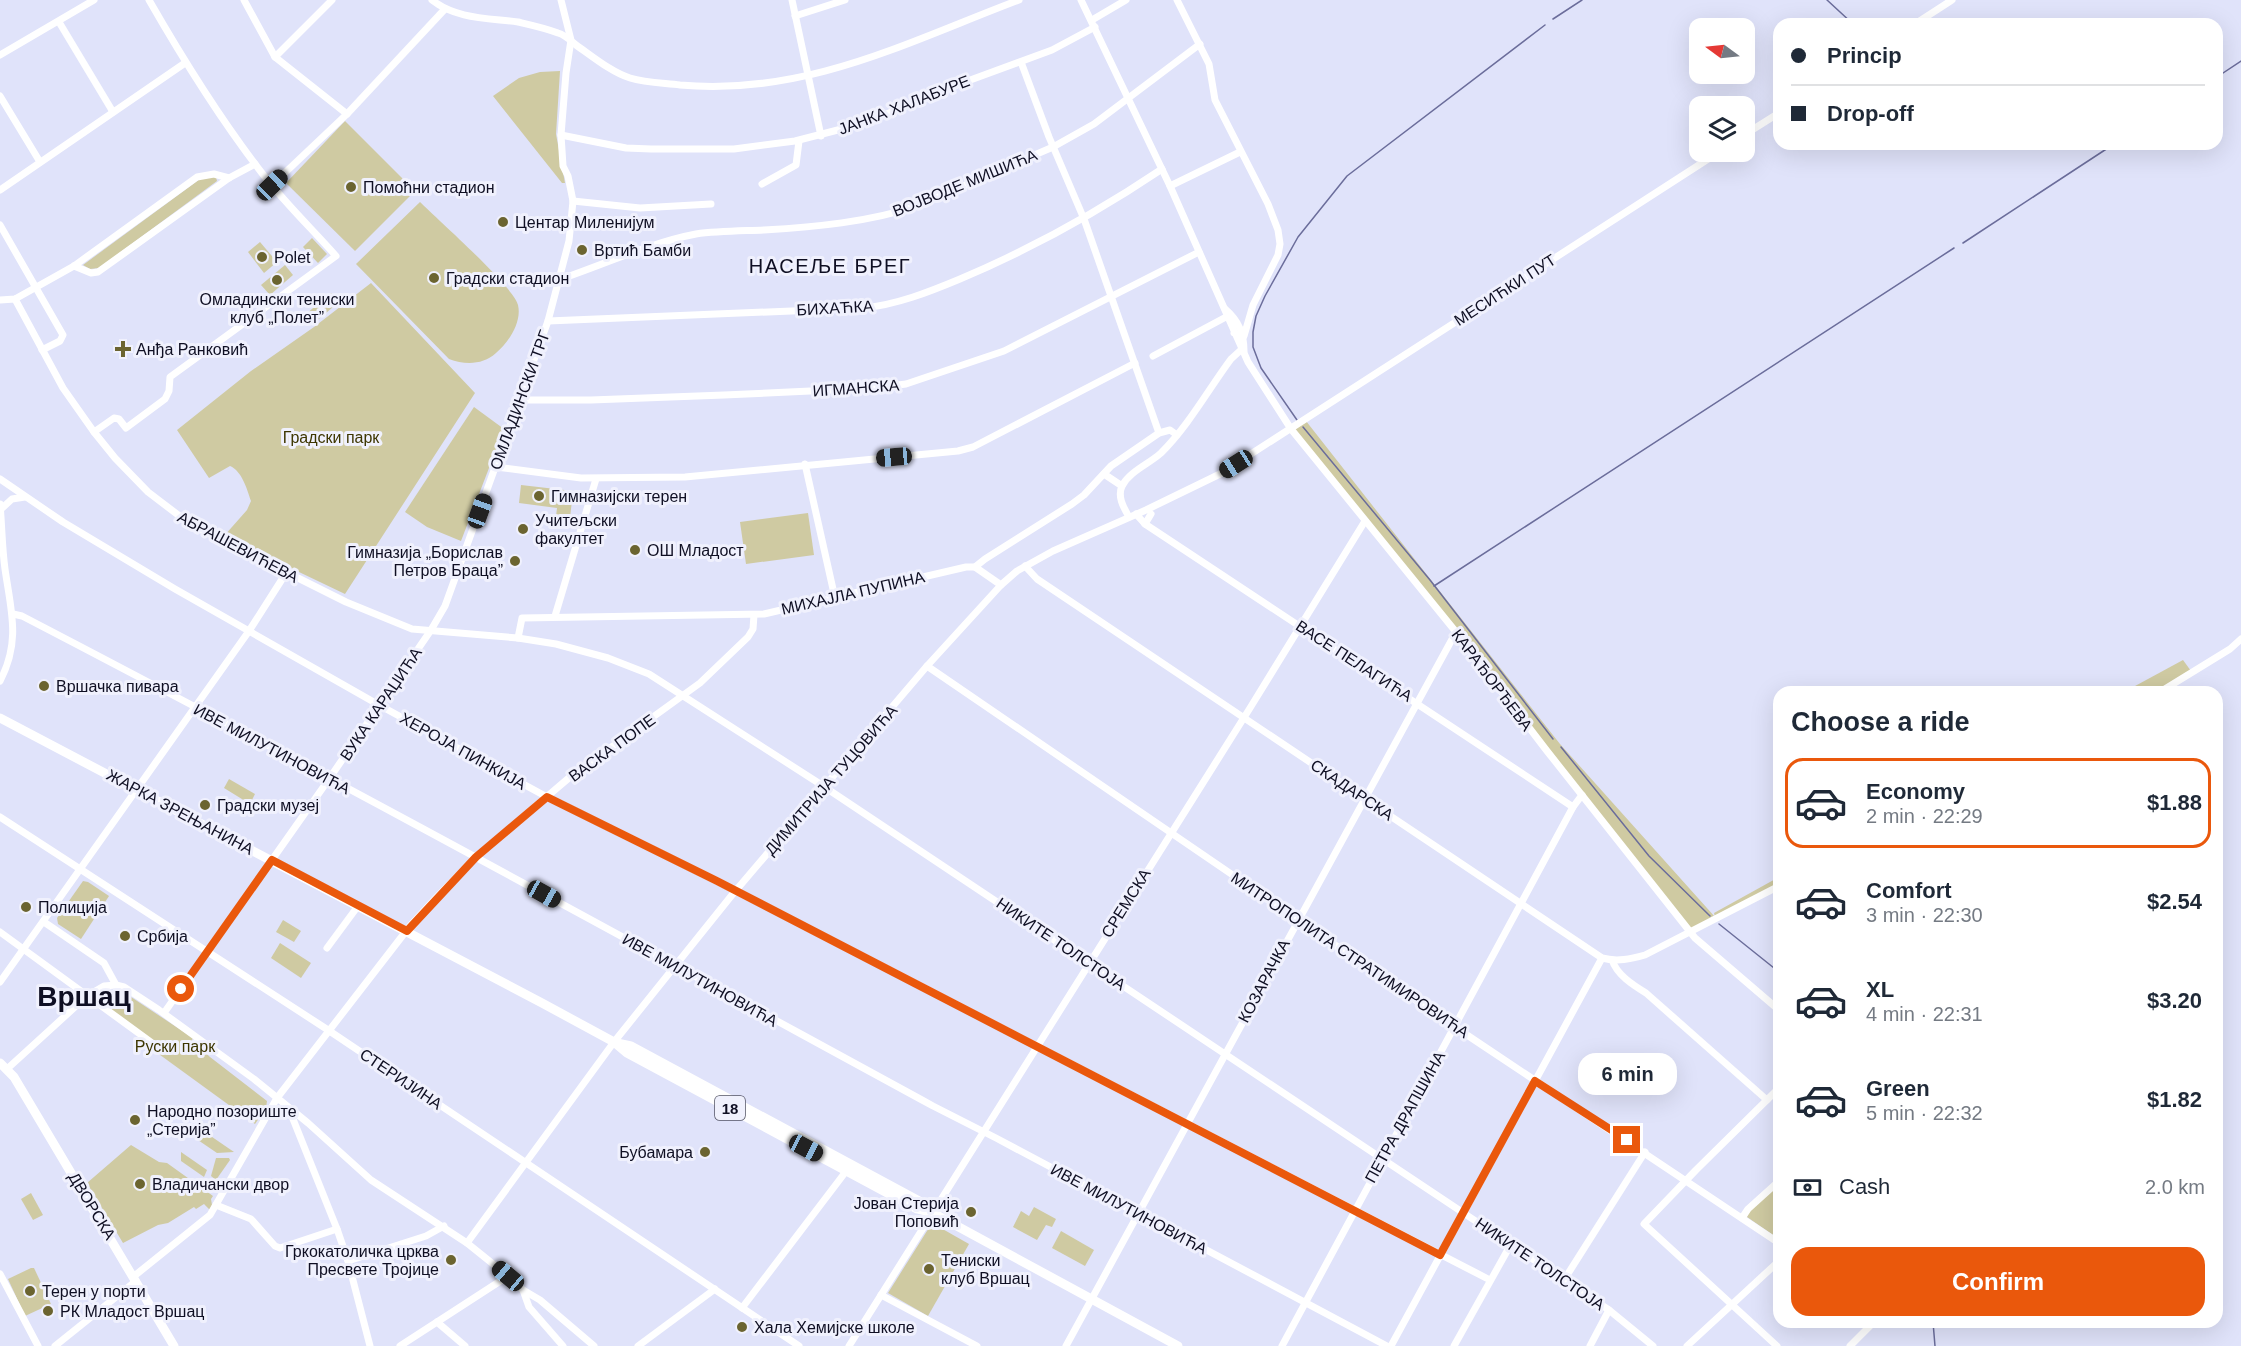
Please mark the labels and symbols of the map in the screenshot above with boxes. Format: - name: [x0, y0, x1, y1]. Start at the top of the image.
- north arrow: [1689, 18, 1755, 84]
- street label: ЈАНКА ХАЛАБУРЕ: [836, 72, 972, 138]
- street label: ВОЈВОДЕ МИШИЋА: [890, 146, 1040, 220]
- car: [253, 166, 291, 204]
- place label: Помоћни стадион: [363, 179, 494, 196]
- marker: Помоћни стадион: [344, 180, 358, 194]
- place label: Центар Миленијум: [515, 214, 655, 231]
- marker: Центар Миленијум: [496, 215, 510, 229]
- place label: Вртић Бамби: [594, 242, 691, 259]
- marker: Вртић Бамби: [575, 243, 589, 257]
- place label: Polet: [274, 249, 311, 266]
- marker: Polet: [255, 250, 269, 264]
- street label: МЕСИЋКИ ПУТ: [1451, 251, 1559, 329]
- district label: НАСЕЉЕ БРЕГ: [749, 255, 911, 277]
- place label: Градски стадион: [446, 270, 569, 287]
- marker: Градски стадион: [427, 271, 441, 285]
- marker: Омладински тениски клуб „Полет”: [270, 273, 284, 287]
- place label: Омладински тениски клуб „Полет”: [200, 291, 354, 326]
- street label: БИХАЋКА: [796, 297, 874, 319]
- street label: ОМЛАДИНСКИ ТРГ: [487, 328, 553, 472]
- marker: Анђа Ранковић: [114, 340, 132, 358]
- place label: Анђа Ранковић: [136, 341, 248, 358]
- street label: ИГМАНСКА: [812, 376, 900, 400]
- park label: Градски парк: [283, 429, 380, 446]
- car: [875, 446, 913, 468]
- car: [1216, 447, 1256, 481]
- place label: Гимназијски терен: [551, 488, 687, 505]
- marker: Гимназијски терен: [532, 489, 546, 503]
- car: [465, 491, 495, 531]
- street label: АБРАШЕВИЋЕВА: [175, 508, 301, 586]
- place label: Учитељски факултет: [535, 512, 617, 547]
- marker: Учитељски факултет: [516, 522, 530, 536]
- place label: ОШ Младост: [647, 542, 744, 559]
- marker: ОШ Младост: [628, 543, 642, 557]
- place label: Гимназија „Борислав Петров Браца”: [347, 544, 503, 579]
- marker: Гимназија „Борислав Петров Браца”: [508, 554, 522, 568]
- street label: МИХАЈЛА ПУПИНА: [780, 568, 927, 618]
- street label: ВАСЕ ПЕЛАГИЋА: [1293, 617, 1416, 705]
- street label: КАРАЂОРЂЕВА: [1448, 626, 1536, 734]
- street label: ВУКА КАРАЏИЋА: [337, 644, 425, 764]
- place label: Вршачка пивара: [56, 678, 179, 695]
- marker: Вршачка пивара: [37, 679, 51, 693]
- street label: ИВЕ МИЛУТИНОВИЋА: [191, 701, 353, 798]
- street label: ДИМИТРИЈА ТУЦОВИЋА: [761, 701, 901, 858]
- street label: ХЕРОЈА ПИНКИЈА: [397, 709, 529, 793]
- street label: ВАСКА ПОПЕ: [566, 711, 658, 785]
- street label: СКАДАРСКА: [1308, 756, 1397, 824]
- street label: ЖАРКА ЗРЕЊАНИНА: [104, 766, 257, 858]
- place label: Градски музеј: [217, 797, 319, 814]
- marker: Градски музеј: [198, 798, 212, 812]
- street label: СРЕМСКА: [1098, 865, 1154, 940]
- street label: МИТРОПОЛИТА СТРАТИМИРОВИЋА: [1228, 869, 1472, 1041]
- car: [524, 877, 564, 911]
- street label: НИКИТЕ ТОЛСТОЈА: [993, 895, 1129, 994]
- place label: Полицијa: [38, 899, 107, 916]
- marker: Полицијa: [19, 900, 33, 914]
- place label: Србија: [137, 928, 188, 945]
- marker: Србија: [118, 929, 132, 943]
- street label: ИВЕ МИЛУТИНОВИЋА: [620, 930, 781, 1030]
- street label: КОЗАРАЧКА: [1235, 936, 1293, 1025]
- route start: [167, 975, 194, 1002]
- district label: Вршац: [37, 981, 131, 1012]
- park label: Руски парк: [135, 1038, 216, 1055]
- street label: СТЕРИЈИНА: [357, 1045, 446, 1113]
- street label: ПЕТРА ДРАПШИНА: [1362, 1048, 1448, 1186]
- callout: 6 min: [1578, 1053, 1676, 1095]
- road number: 18: [715, 1096, 745, 1120]
- place label: Народно позориште „Стерија”: [147, 1103, 297, 1138]
- marker: Народно позориште „Стерија”: [128, 1113, 142, 1127]
- route end: [1613, 1126, 1640, 1153]
- car: [786, 1132, 826, 1164]
- place label: Бубамара: [619, 1144, 693, 1161]
- marker: Бубамара: [698, 1145, 712, 1159]
- street label: ИВЕ МИЛУТИНОВИЋА: [1048, 1161, 1210, 1258]
- street label: ДВОРСКА: [65, 1169, 119, 1243]
- place label: Владичански двор: [152, 1176, 289, 1193]
- marker: Владичански двор: [133, 1177, 147, 1191]
- place label: Јован Стерија Поповић: [854, 1195, 959, 1230]
- marker: Јован Стерија Поповић: [964, 1205, 978, 1219]
- street label: НИКИТЕ ТОЛСТОЈА: [1472, 1215, 1608, 1314]
- place label: Гркокатоличка црква Пресвете Тројице: [285, 1243, 439, 1278]
- place label: Тениски клуб Вршац: [941, 1252, 1030, 1287]
- marker: Гркокатоличка црква Пресвете Тројице: [444, 1253, 458, 1267]
- car: [488, 1258, 528, 1294]
- marker: Тениски клуб Вршац: [922, 1262, 936, 1276]
- place label: Терен у порти: [42, 1283, 146, 1300]
- marker: Терен у порти: [23, 1284, 37, 1298]
- place label: РК Младост Вршац: [60, 1303, 204, 1320]
- marker: РК Младост Вршац: [41, 1304, 55, 1318]
- place label: Хала Хемијске школе: [754, 1319, 915, 1336]
- marker: Хала Хемијске школе: [735, 1320, 749, 1334]

